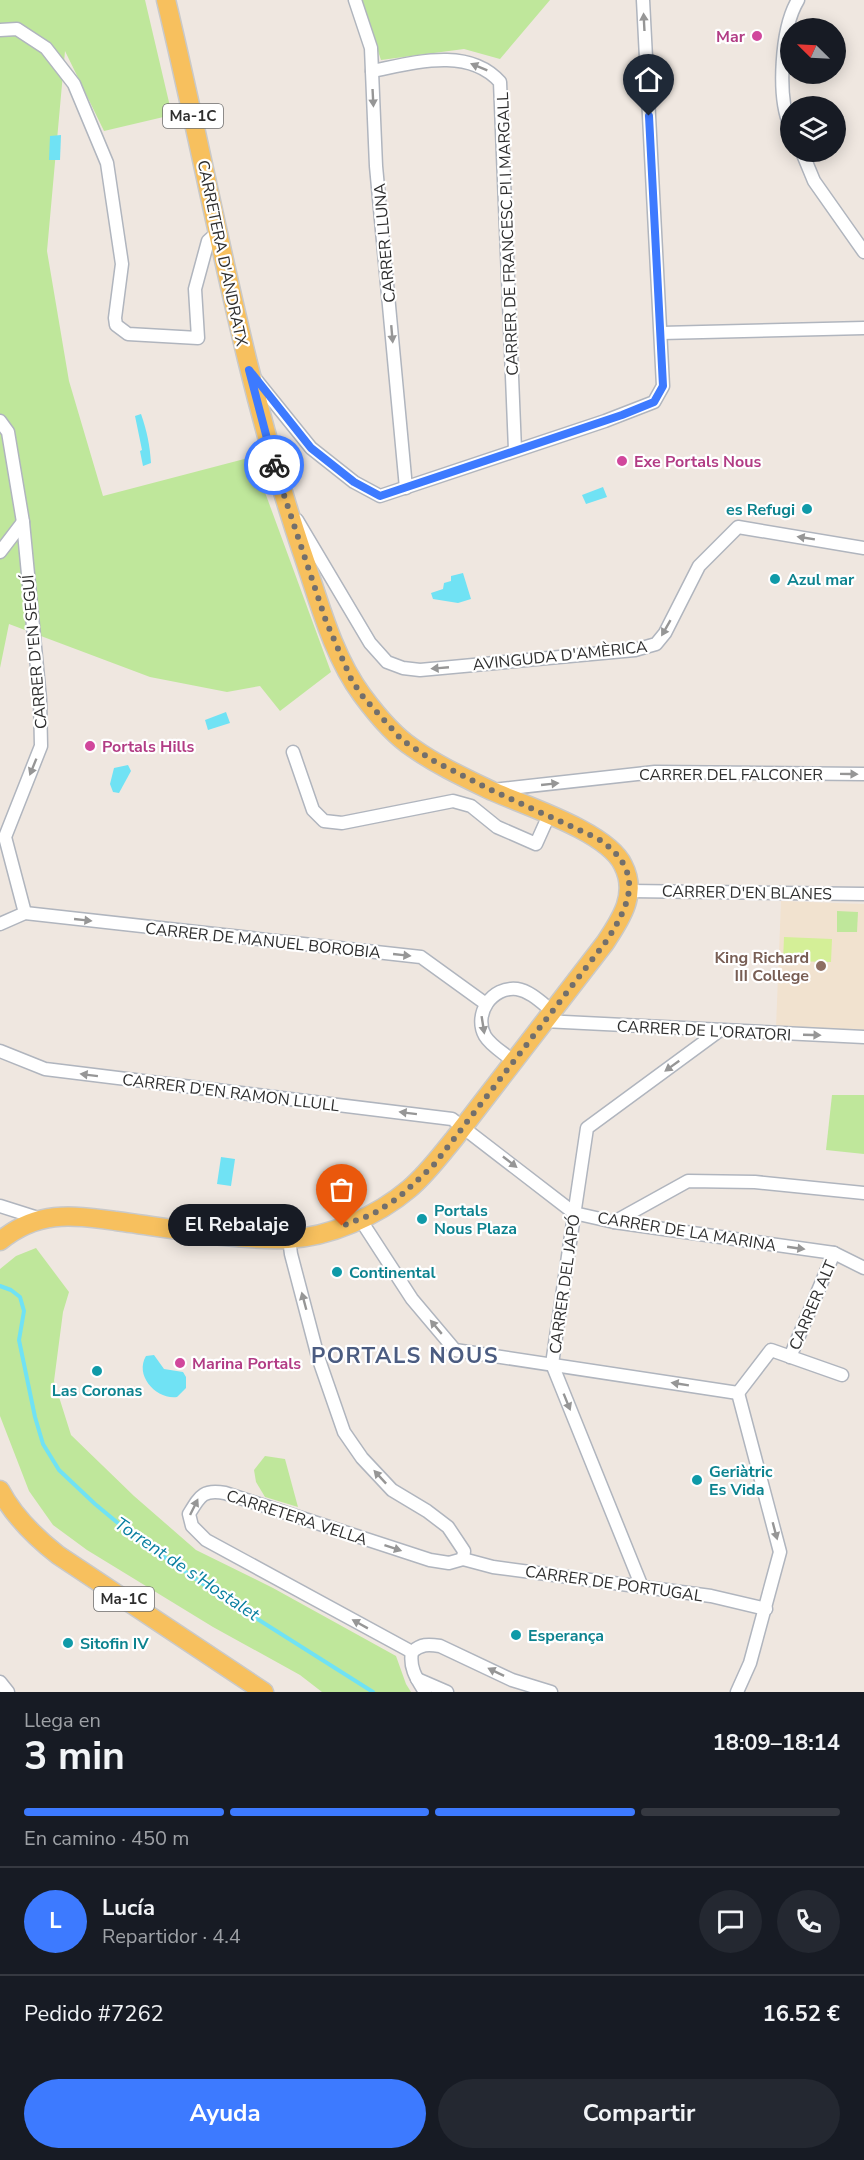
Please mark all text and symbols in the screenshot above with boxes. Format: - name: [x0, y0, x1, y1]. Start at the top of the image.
- one-way arrow: [639, 13, 649, 32]
- north arrow: [780, 18, 846, 84]
- map controls: [780, 18, 846, 162]
- place label: Mar: [716, 26, 746, 48]
- marker: Mar: [750, 29, 764, 43]
- pin: [623, 54, 674, 116]
- one-way arrow: [470, 62, 488, 72]
- icon: home: [632, 63, 665, 96]
- one-way arrow: [369, 88, 378, 107]
- street label: CARRER DE FRANCESC PI I MARGALL: [492, 92, 524, 376]
- button: layers: [780, 96, 846, 162]
- road number: Ma-1C: [163, 104, 223, 128]
- street label: CARRETERA D'ANDRATX: [192, 158, 253, 349]
- street label: CARRER LLUNA: [369, 182, 401, 304]
- one-way arrow: [387, 325, 397, 344]
- courier: [244, 435, 304, 495]
- icon: bike: [258, 449, 291, 482]
- place label: Exe Portals Nous: [634, 451, 762, 473]
- marker: Exe Portals Nous: [615, 454, 629, 468]
- place label: es Refugi: [726, 499, 795, 521]
- marker: es Refugi: [800, 502, 814, 516]
- one-way arrow: [797, 533, 816, 542]
- place label: Azul mar: [787, 569, 855, 591]
- marker: Azul mar: [768, 572, 782, 586]
- street label: CARRER D'EN SEGUÍ: [17, 573, 53, 730]
- one-way arrow: [662, 620, 672, 637]
- street label: AVINGUDA D'AMÈRICA: [472, 636, 649, 676]
- one-way arrow: [430, 663, 449, 673]
- place label: Portals Hills: [102, 736, 195, 758]
- marker: Portals Hills: [83, 739, 97, 753]
- one-way arrow: [28, 758, 37, 776]
- street label: CARRER DEL FALCONER: [639, 764, 823, 786]
- one-way arrow: [839, 769, 858, 779]
- one-way arrow: [540, 779, 559, 789]
- street label: CARRER D'EN BLANES: [662, 881, 832, 905]
- one-way arrow: [74, 915, 93, 925]
- street label: CARRER DE MANUEL BOROBIA: [144, 918, 382, 964]
- place label: King Richard III College: [714, 947, 809, 987]
- one-way arrow: [393, 950, 412, 960]
- marker: King Richard III College: [814, 959, 828, 973]
- street label: CARRER DE L'ORATORI: [616, 1015, 792, 1047]
- one-way arrow: [479, 1016, 488, 1035]
- one-way arrow: [803, 1030, 822, 1040]
- one-way arrow: [664, 1060, 680, 1072]
- street label: CARRER D'EN RAMON LLULL: [121, 1069, 341, 1117]
- one-way arrow: [80, 1070, 99, 1079]
- one-way arrow: [398, 1109, 417, 1118]
- one-way arrow: [502, 1156, 518, 1169]
- pin: [316, 1164, 367, 1226]
- icon: bag: [325, 1173, 358, 1206]
- place label: Portals Nous Plaza: [434, 1200, 517, 1240]
- callout: El Rebalaje: [168, 1205, 306, 1247]
- street label: CARRER DE LA MARINA: [596, 1207, 778, 1257]
- text: El Rebalaje: [185, 1211, 289, 1238]
- marker: Portals Nous Plaza: [415, 1212, 429, 1226]
- street label: CARRER DEL JAPÓ: [544, 1213, 586, 1355]
- one-way arrow: [787, 1244, 806, 1253]
- street label: CARRER ALT: [784, 1257, 842, 1354]
- place label: Continental: [349, 1262, 436, 1284]
- marker: Continental: [330, 1265, 344, 1279]
- one-way arrow: [298, 1292, 308, 1310]
- one-way arrow: [430, 1320, 442, 1335]
- district label: PORTALS NOUS: [311, 1341, 499, 1371]
- place label: Marina Portals: [192, 1353, 301, 1375]
- marker: Marina Portals: [173, 1356, 187, 1370]
- marker: Las Coronas: [90, 1364, 104, 1378]
- place label: Las Coronas: [52, 1380, 143, 1402]
- one-way arrow: [671, 1380, 690, 1389]
- one-way arrow: [563, 1393, 572, 1411]
- place label: Geriàtric Es Vida: [709, 1461, 773, 1501]
- one-way arrow: [373, 1469, 387, 1484]
- marker: Geriàtric Es Vida: [690, 1473, 704, 1487]
- street label: CARRETERA VELLA: [223, 1485, 370, 1551]
- one-way arrow: [189, 1498, 199, 1516]
- water label: Torrent de s'Hostalet: [110, 1512, 265, 1627]
- one-way arrow: [770, 1522, 780, 1540]
- one-way arrow: [384, 1544, 402, 1553]
- street label: CARRER DE PORTUGAL: [524, 1561, 704, 1607]
- road number: Ma-1C: [94, 1587, 154, 1611]
- one-way arrow: [352, 1619, 369, 1629]
- place label: Esperança: [528, 1625, 604, 1647]
- marker: Esperança: [509, 1628, 523, 1642]
- place label: Sitofin IV: [80, 1633, 149, 1655]
- marker: Sitofin IV: [61, 1636, 75, 1650]
- one-way arrow: [487, 1668, 504, 1677]
- text: Llega en: [24, 1707, 101, 1734]
- text: 18:09–18:14: [712, 1728, 840, 1758]
- text: 3 min: [24, 1730, 125, 1783]
- text: En camino · 450 m: [24, 1825, 189, 1852]
- button: chat: [699, 1890, 762, 1953]
- button: phone: [777, 1890, 840, 1953]
- text: Lucía: [102, 1893, 155, 1923]
- text: L: [49, 1906, 62, 1936]
- text: Repartidor · 4.4: [102, 1923, 241, 1950]
- text: Pedido #7262: [24, 1999, 164, 2029]
- text: 16.52 €: [763, 1999, 840, 2029]
- button: Ayuda: [24, 2079, 426, 2148]
- button: Compartir: [438, 2079, 840, 2148]

